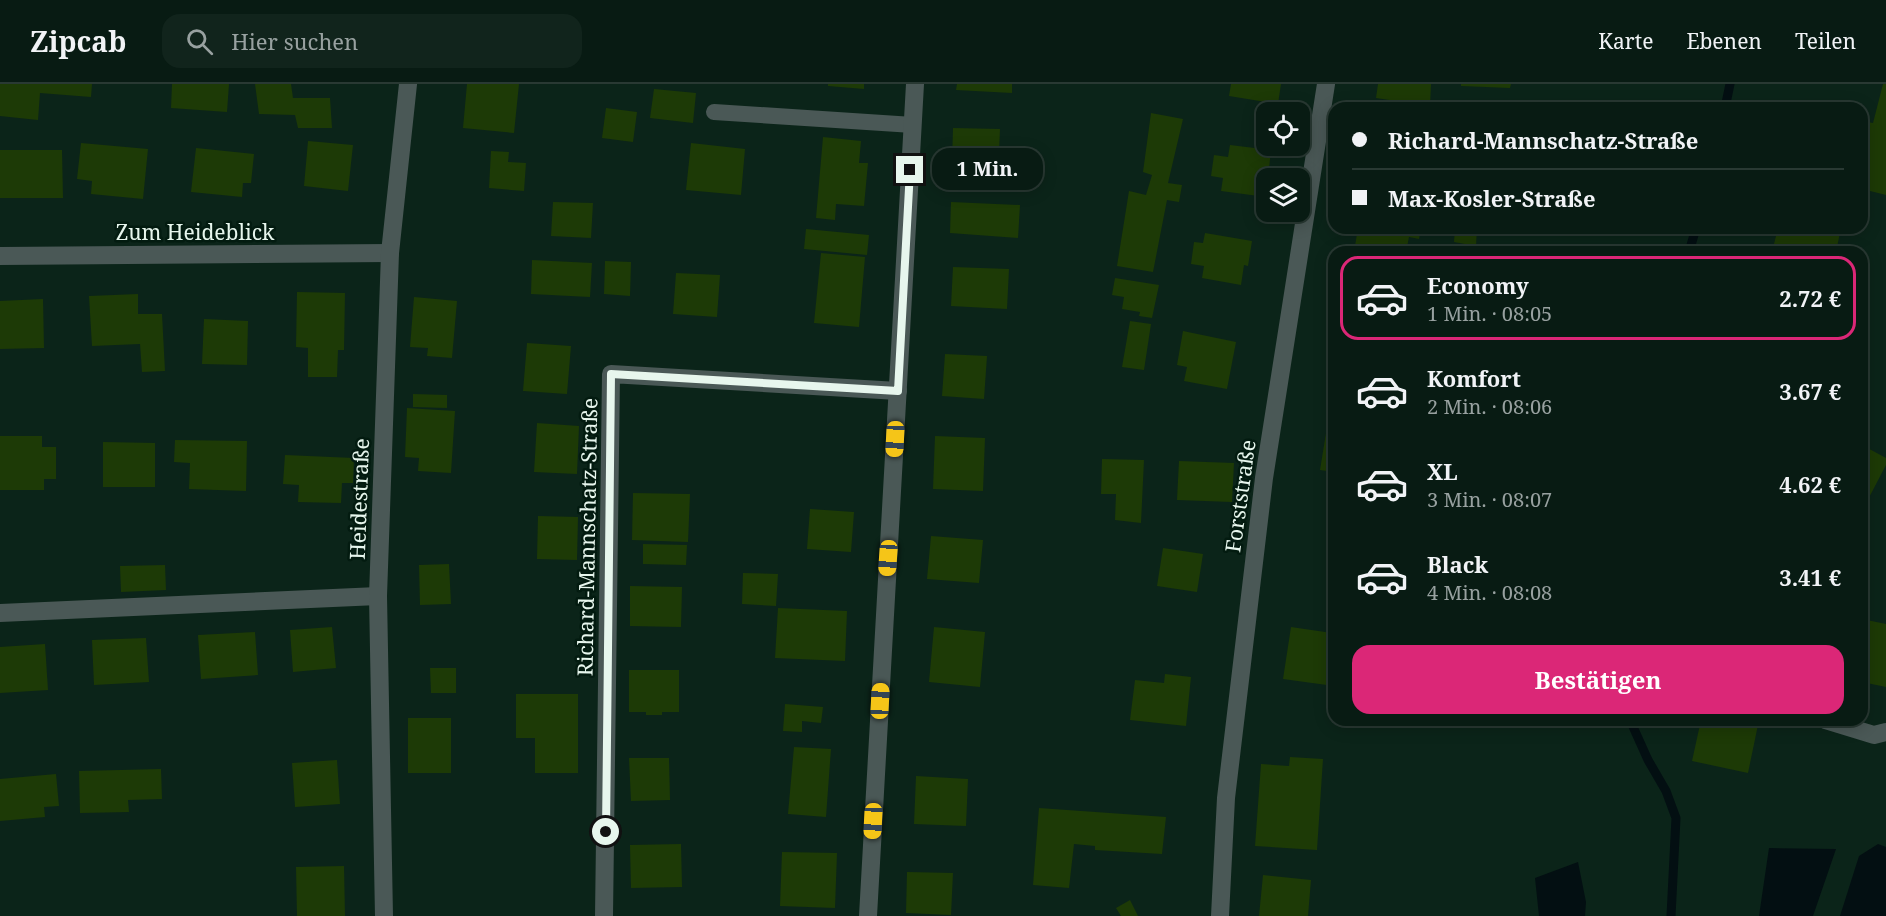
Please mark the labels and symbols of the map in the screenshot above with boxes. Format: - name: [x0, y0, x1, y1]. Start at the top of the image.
- callout: 1 Min.: [931, 149, 1042, 191]
- route end: [896, 156, 923, 183]
- street label: Zum Heideblick: [116, 218, 275, 246]
- street label: Richard-Mannschatz-Straße: [571, 398, 603, 676]
- car: [885, 421, 905, 457]
- street label: Heidestraße: [343, 438, 375, 560]
- street label: Forststraße: [1218, 438, 1262, 554]
- car: [878, 539, 898, 577]
- car: [870, 683, 890, 719]
- car: [863, 803, 883, 839]
- route start: [592, 818, 619, 845]

